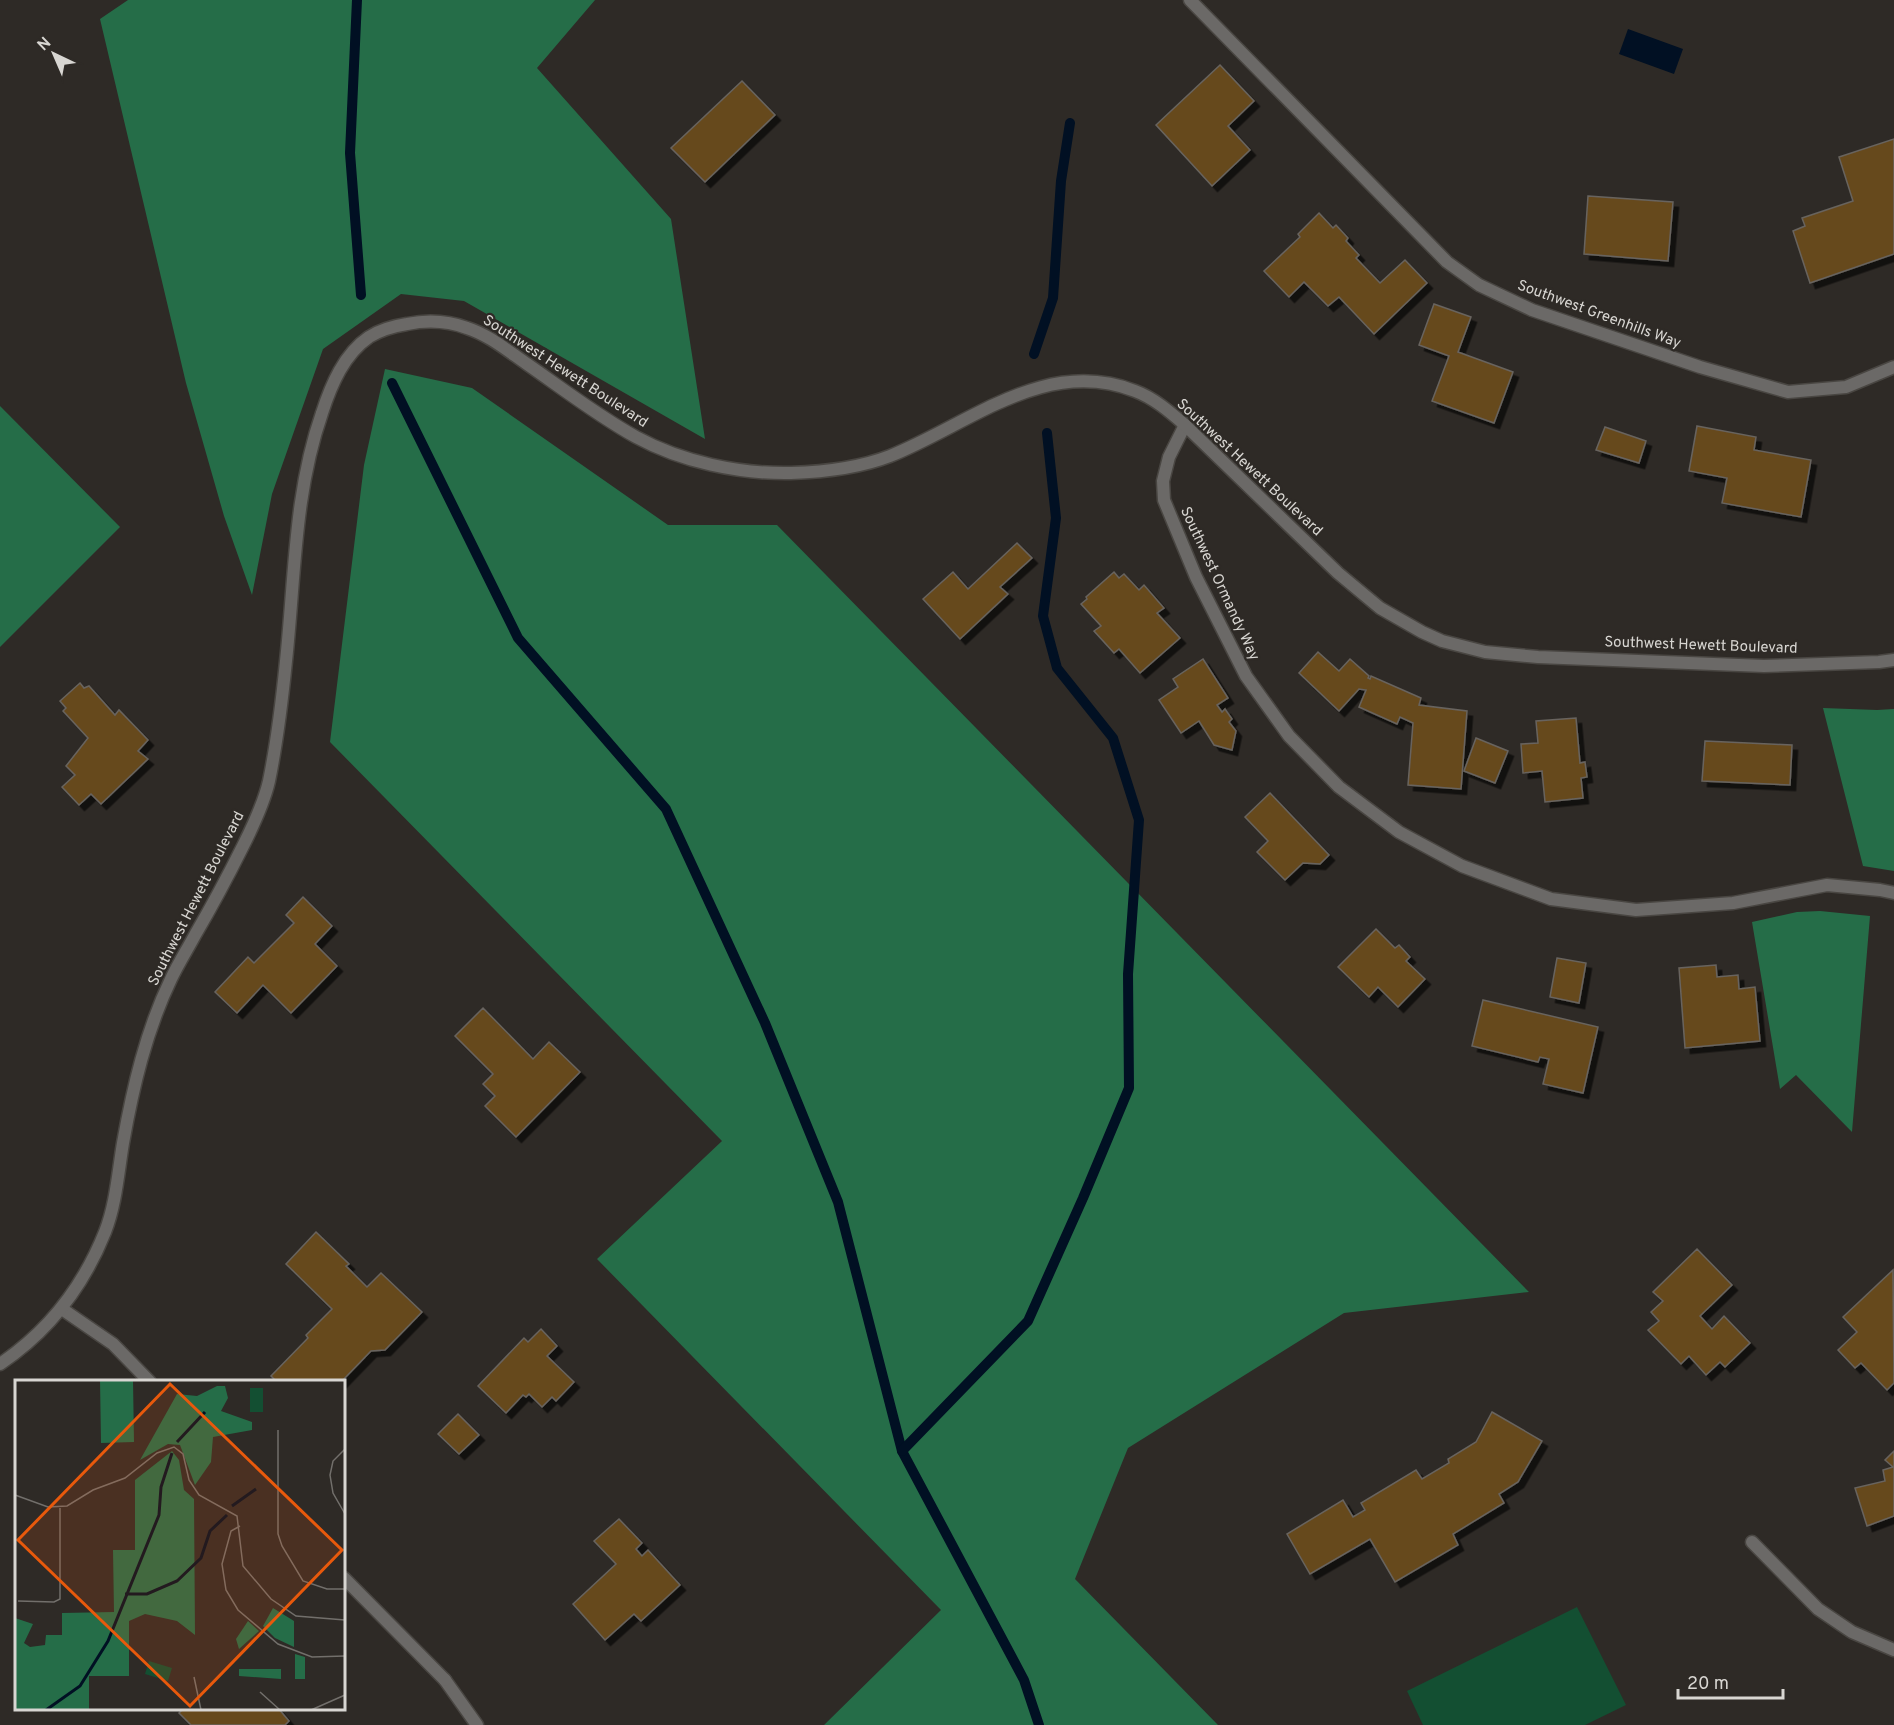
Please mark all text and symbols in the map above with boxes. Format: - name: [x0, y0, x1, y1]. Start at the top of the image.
- north arrow: [24, 24, 84, 84]
- text: N: [34, 33, 56, 56]
- street label: Southwest Greenhills Way: [1514, 276, 1684, 354]
- street label: Southwest Hewett Boulevard: [479, 311, 651, 433]
- street label: Southwest Hewett Boulevard: [1172, 395, 1326, 541]
- street label: Southwest Ormandy Way: [1175, 504, 1263, 664]
- street label: Southwest Hewett Boulevard: [1604, 633, 1798, 659]
- street label: Southwest Hewett Boulevard: [145, 809, 249, 989]
- inset map: [15, 1380, 345, 1710]
- scale bar: [1678, 1662, 1783, 1700]
- text: 20 m: [1687, 1673, 1729, 1696]

